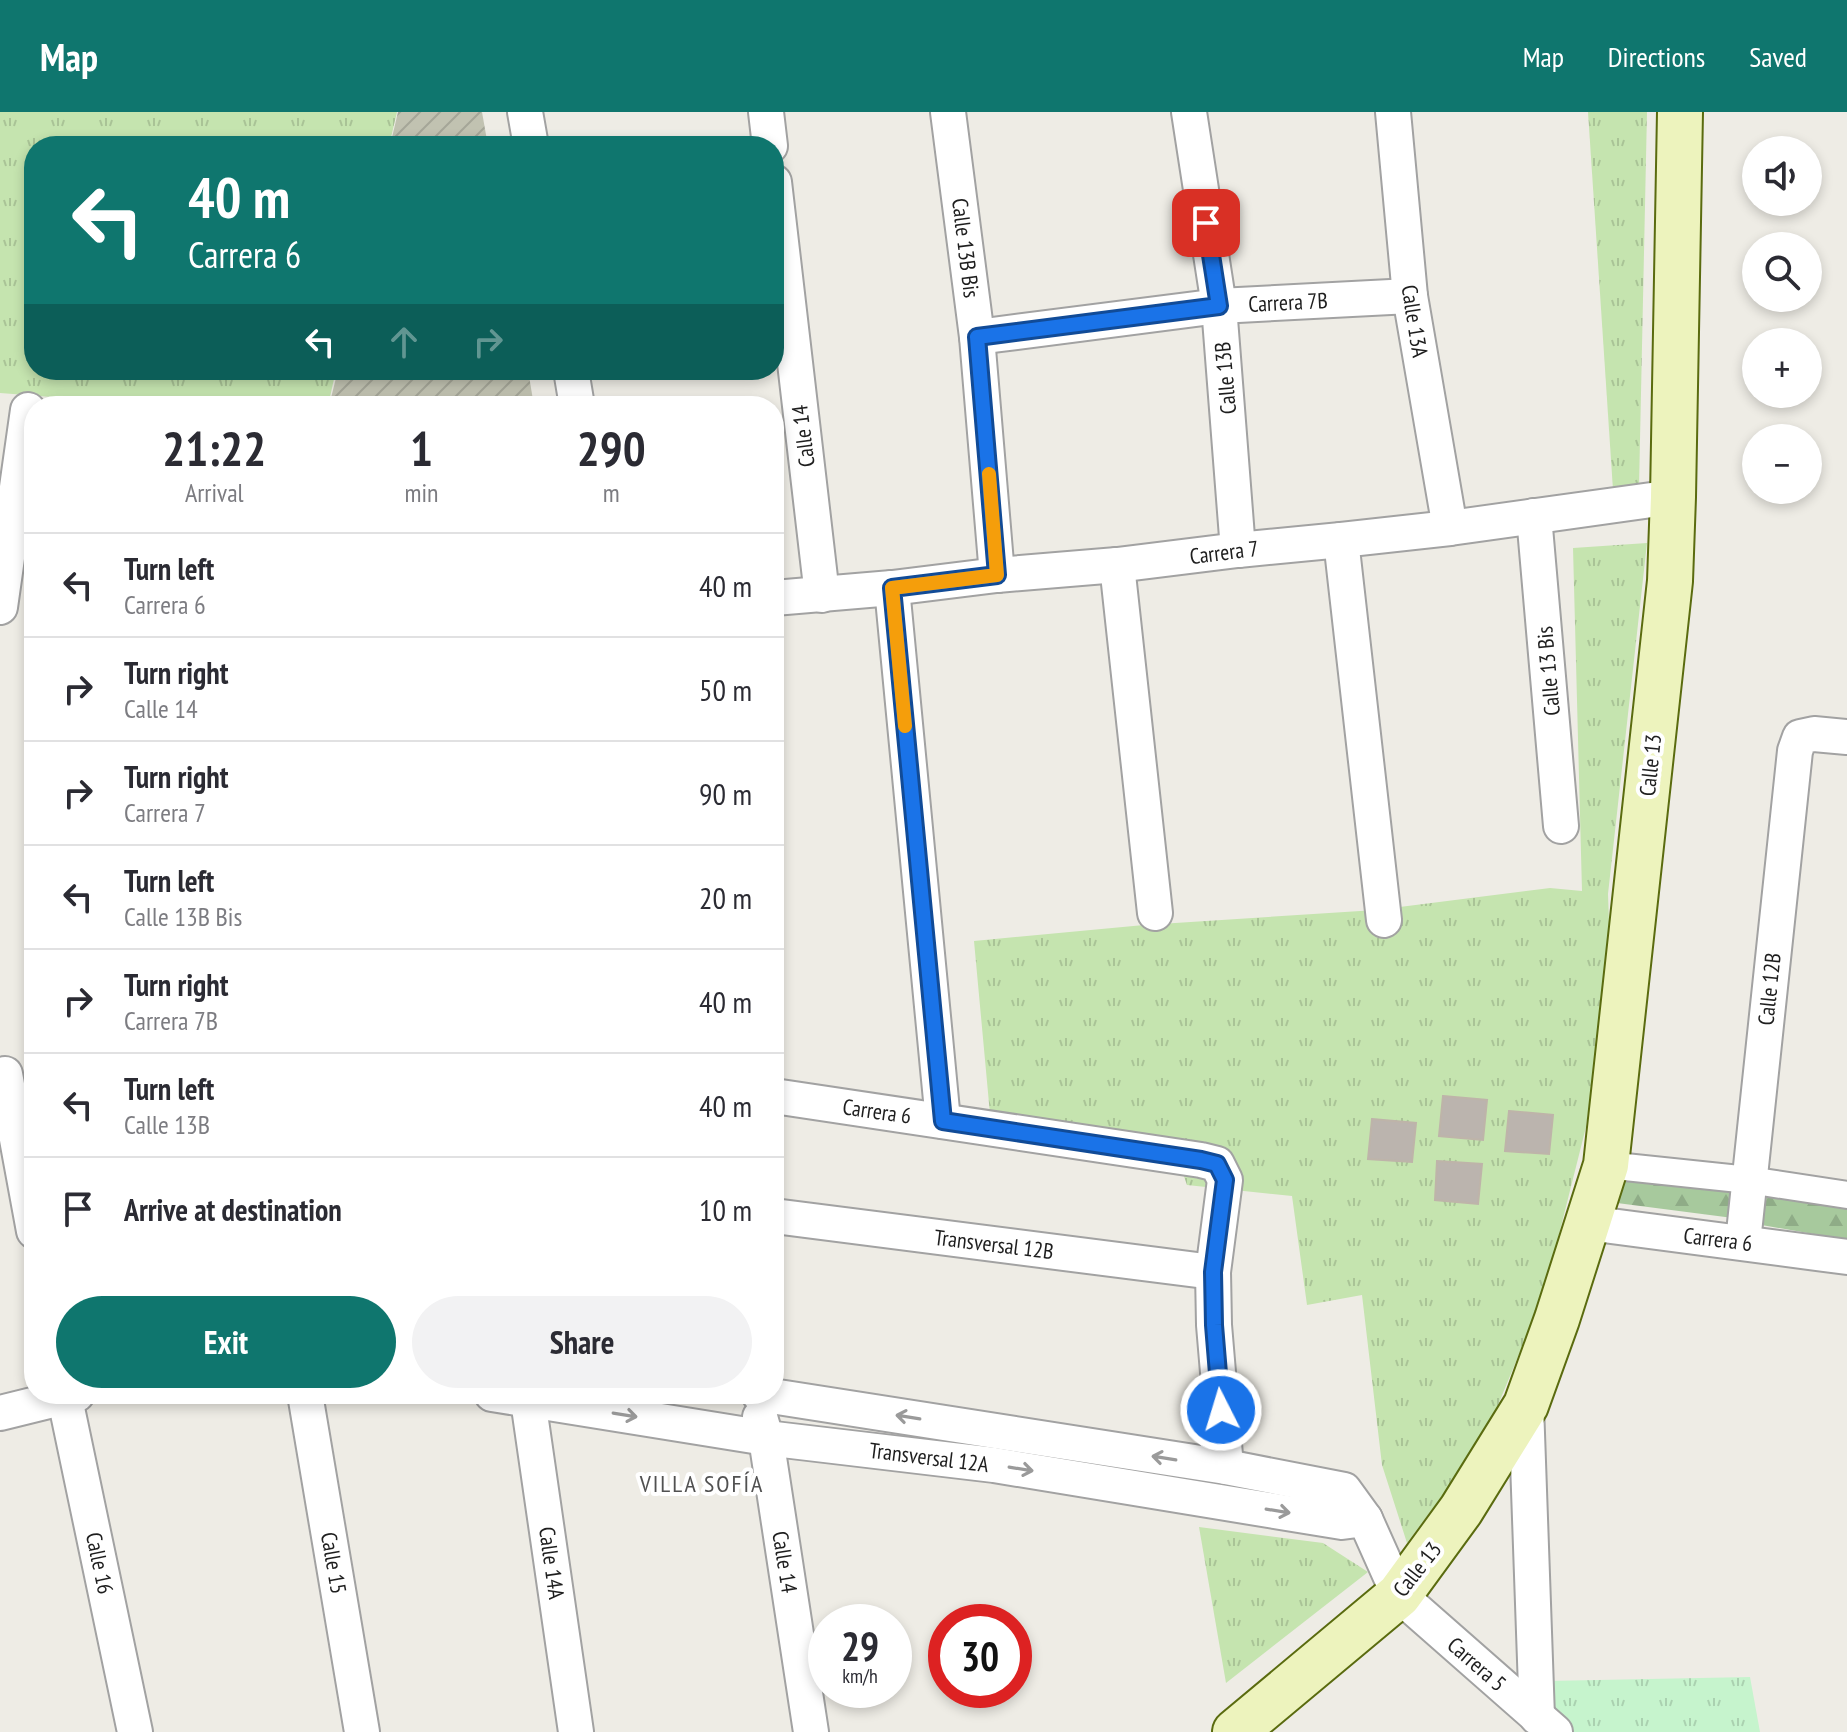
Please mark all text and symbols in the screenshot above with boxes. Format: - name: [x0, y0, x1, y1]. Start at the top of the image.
- text: Map: [40, 32, 98, 81]
- text: Map: [1523, 38, 1564, 75]
- text: Directions: [1608, 38, 1705, 75]
- text: Saved: [1749, 38, 1807, 75]
- map controls: [1742, 136, 1822, 504]
- button: sound: [1742, 136, 1822, 216]
- text: 40 m: [188, 161, 290, 233]
- icon: left: [56, 168, 160, 272]
- pin: [1172, 189, 1240, 257]
- street label: Calle 13B Bis: [946, 197, 986, 299]
- icon: arrive: [1184, 201, 1228, 245]
- text: Carrera 6: [188, 231, 301, 278]
- button: search: [1742, 232, 1822, 312]
- street label: Calle 13A: [1395, 283, 1435, 360]
- street label: Carrera 7B: [1248, 286, 1328, 318]
- icon: left: [298, 320, 342, 364]
- icon: ahead: [382, 320, 426, 364]
- icon: right: [466, 320, 510, 364]
- button: +: [1742, 328, 1822, 408]
- street label: Calle 13B: [1208, 341, 1242, 415]
- street label: Calle 14: [785, 403, 821, 469]
- text: 21:22: [162, 417, 266, 479]
- text: 1: [410, 417, 433, 479]
- text: 290: [577, 417, 646, 479]
- button: −: [1742, 424, 1822, 504]
- text: Arrival: [185, 476, 244, 509]
- text: min: [404, 476, 438, 509]
- text: m: [603, 476, 620, 509]
- street label: Carrera 7: [1188, 534, 1260, 570]
- text: Turn left: [124, 549, 214, 588]
- icon: left: [56, 563, 100, 607]
- text: 40 m: [699, 566, 752, 605]
- text: Carrera 6: [124, 588, 206, 621]
- street label: Calle 13 Bis: [1530, 625, 1566, 717]
- text: Turn right: [124, 653, 228, 692]
- icon: right: [56, 667, 100, 711]
- text: 50 m: [699, 670, 752, 709]
- text: Calle 14: [124, 692, 198, 725]
- street label: Calle 13: [1633, 733, 1667, 797]
- text: Turn right: [124, 757, 228, 796]
- icon: right: [56, 771, 100, 815]
- text: 90 m: [699, 774, 752, 813]
- text: Carrera 7: [124, 796, 206, 829]
- text: Turn left: [124, 861, 214, 900]
- icon: left: [56, 875, 100, 919]
- text: 20 m: [699, 878, 752, 917]
- text: Calle 13B Bis: [124, 900, 242, 933]
- street label: Calle 12B: [1751, 951, 1787, 1027]
- text: Turn right: [124, 965, 228, 1004]
- icon: right: [56, 979, 100, 1023]
- text: 40 m: [699, 982, 752, 1021]
- text: Carrera 7B: [124, 1004, 218, 1037]
- text: Turn left: [124, 1069, 214, 1108]
- icon: left: [56, 1083, 100, 1127]
- text: 40 m: [699, 1086, 752, 1125]
- street label: Carrera 6: [841, 1092, 913, 1130]
- text: Calle 13B: [124, 1108, 210, 1141]
- icon: arrive: [56, 1187, 100, 1231]
- text: Arrive at destination: [124, 1190, 342, 1229]
- text: 10 m: [699, 1190, 752, 1229]
- street label: Carrera 6: [1682, 1221, 1754, 1257]
- street label: Transversal 12B: [933, 1223, 1055, 1265]
- button: Exit: [56, 1296, 396, 1388]
- button: Share: [412, 1296, 752, 1388]
- position arrow: [1179, 1368, 1263, 1452]
- one-way arrow: [612, 1409, 637, 1424]
- one-way arrow: [895, 1409, 921, 1424]
- street label: Transversal 12A: [868, 1436, 991, 1478]
- one-way arrow: [1152, 1449, 1178, 1464]
- one-way arrow: [1008, 1462, 1033, 1477]
- district label: VILLA SOFÍA: [639, 1468, 764, 1499]
- one-way arrow: [1264, 1505, 1290, 1520]
- street label: Calle 14A: [533, 1525, 571, 1602]
- street label: Calle 14: [766, 1529, 804, 1595]
- street label: Calle 16: [80, 1530, 120, 1596]
- street label: Calle 15: [315, 1530, 353, 1596]
- street label: Calle 13: [1387, 1536, 1447, 1602]
- speed limit sign: 30: [928, 1604, 1032, 1708]
- text: 29: [841, 1620, 879, 1672]
- street label: Carrera 5: [1442, 1631, 1512, 1697]
- text: km/h: [842, 1663, 878, 1689]

